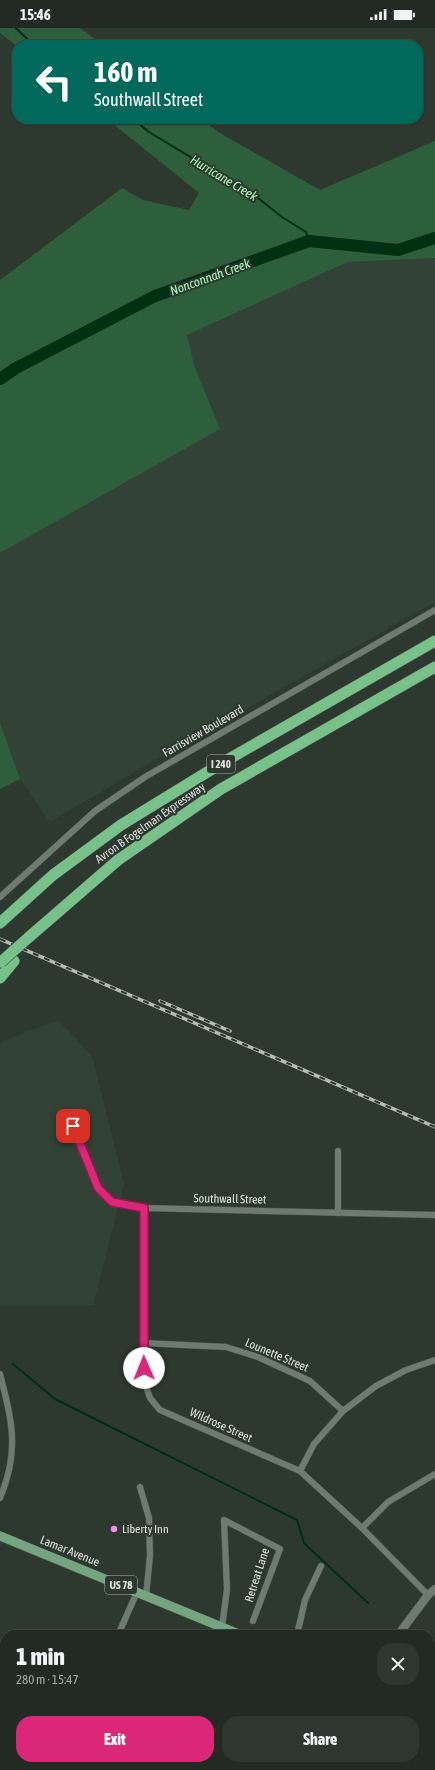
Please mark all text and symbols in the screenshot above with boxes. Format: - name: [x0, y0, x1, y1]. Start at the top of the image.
- text: 15:46: [20, 6, 51, 23]
- icon: left: [28, 56, 80, 108]
- text: 160 m: [94, 56, 157, 88]
- text: Southwall Street: [94, 89, 203, 110]
- water label: Hurricane Creek: [188, 152, 261, 204]
- water label: Nonconnah Creek: [168, 255, 252, 298]
- street label: Farrisview Boulevard: [160, 702, 246, 760]
- road number: I 240: [207, 755, 235, 773]
- street label: Avron B Fogelman Expressway: [92, 780, 208, 866]
- pin: [56, 1109, 90, 1143]
- icon: arrive: [62, 1115, 84, 1137]
- street label: Southwall Street: [194, 1191, 267, 1207]
- street label: Lounette Street: [243, 1335, 311, 1375]
- position arrow: [123, 1347, 165, 1389]
- street label: Wildrose Street: [188, 1405, 255, 1445]
- place label: Liberty Inn: [122, 1522, 169, 1536]
- marker: Liberty Inn: [109, 1524, 119, 1534]
- street label: Lamar Avenue: [38, 1533, 102, 1569]
- street label: Retreat Lane: [242, 1546, 272, 1604]
- road number: US 78: [105, 1576, 137, 1594]
- text: 1 min: [16, 1643, 65, 1670]
- button: close: [377, 1643, 419, 1685]
- text: 280 m · 15:47: [16, 1672, 79, 1687]
- button: Exit: [16, 1716, 214, 1762]
- button: Share: [222, 1716, 419, 1762]

